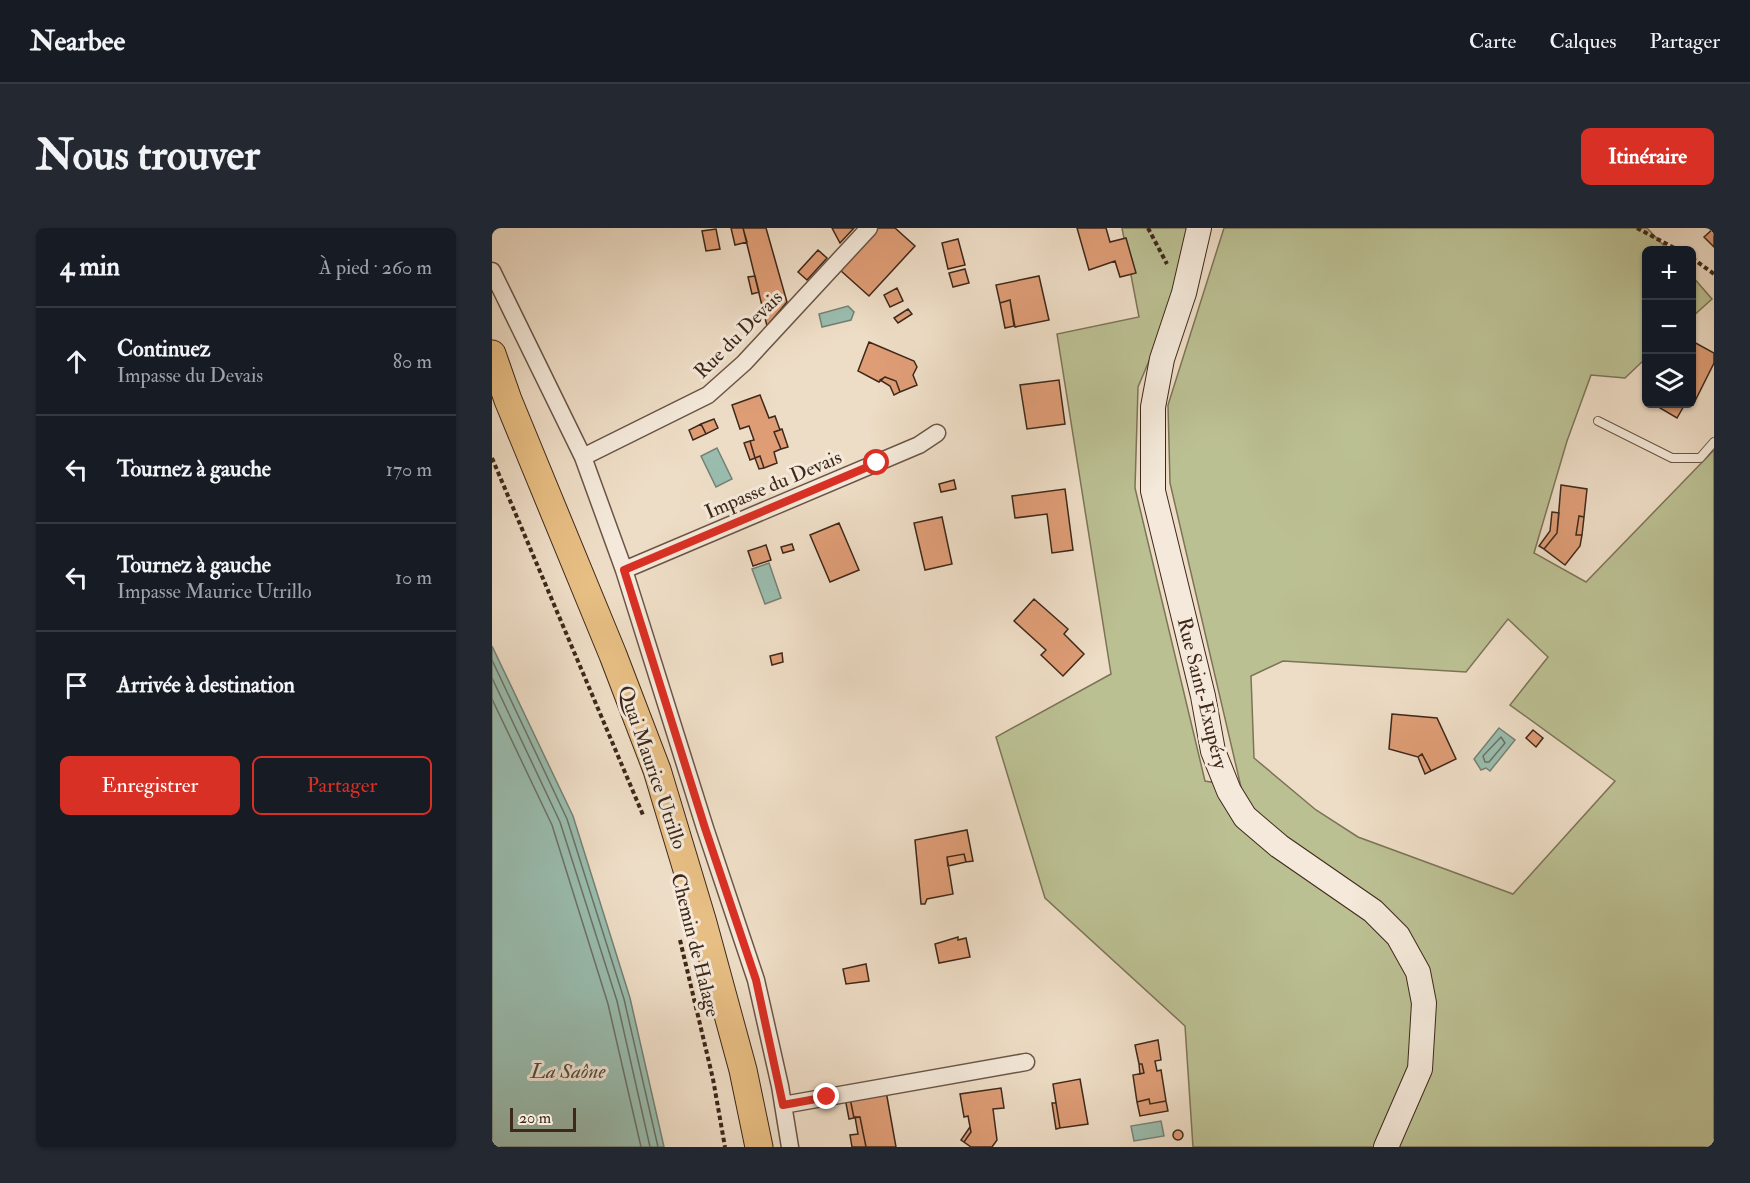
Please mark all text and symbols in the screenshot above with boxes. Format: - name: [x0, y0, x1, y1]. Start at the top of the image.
- text: Nearbee: [30, 24, 125, 59]
- text: Carte: [1469, 28, 1516, 55]
- text: Calques: [1549, 28, 1616, 55]
- text: Partager: [1649, 28, 1720, 55]
- button: Itinéraire: [1581, 128, 1714, 185]
- text: Nous trouver: [36, 130, 260, 182]
- map controls: [1642, 246, 1696, 408]
- button: +: [1642, 246, 1696, 300]
- text: 4 min: [60, 251, 120, 283]
- text: À pied · 260 m: [319, 255, 432, 280]
- street label: Rue du Devais: [689, 285, 788, 384]
- button: −: [1642, 300, 1696, 354]
- text: Continuez: [117, 335, 210, 363]
- icon: ahead: [60, 345, 93, 378]
- text: 80 m: [393, 349, 432, 374]
- button: layers: [1642, 354, 1696, 408]
- text: Impasse du Devais: [117, 363, 263, 388]
- street label: Impasse du Devais: [701, 444, 846, 525]
- route start: [863, 449, 889, 475]
- icon: left: [60, 453, 93, 486]
- text: Tournez à gauche: [117, 455, 271, 483]
- text: 170 m: [386, 457, 432, 482]
- text: Tournez à gauche: [117, 551, 271, 579]
- icon: left: [60, 561, 93, 594]
- text: 10 m: [395, 565, 432, 590]
- text: Impasse Maurice Utrillo: [117, 579, 312, 604]
- street label: Rue Saint-Exupéry: [1171, 615, 1234, 773]
- icon: arrive: [60, 669, 93, 702]
- text: Arrivée à destination: [117, 671, 295, 699]
- street label: Quai Maurice Utrillo: [613, 682, 692, 852]
- button: Enregistrer: [60, 756, 240, 815]
- button: Partager: [252, 756, 432, 815]
- street label: Chemin de Halage: [666, 871, 725, 1020]
- water label: La Saône: [530, 1058, 606, 1085]
- route end: [813, 1083, 839, 1109]
- scale bar: [510, 1105, 576, 1132]
- text: 20 m: [519, 1108, 551, 1128]

